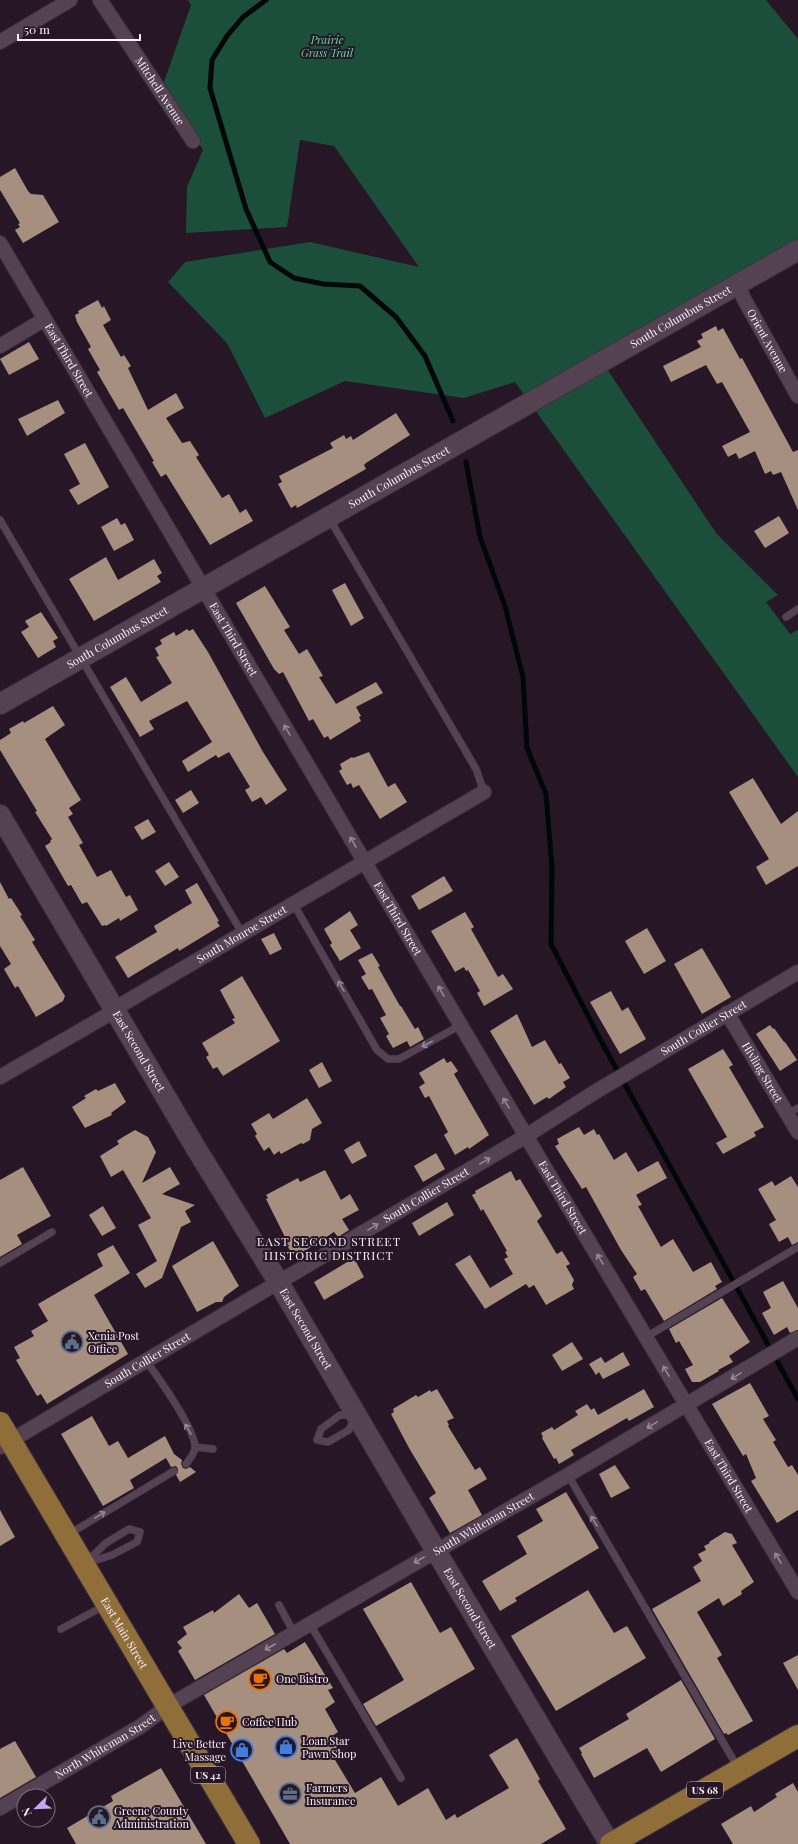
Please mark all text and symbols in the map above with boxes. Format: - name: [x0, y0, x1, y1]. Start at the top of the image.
- scale bar: [18, 16, 140, 42]
- text: 50 m: [24, 21, 50, 37]
- park label: Prairie Grass Trail: [301, 32, 354, 60]
- street label: Mitchell Avenue: [132, 54, 189, 128]
- street label: South Columbus Street: [627, 282, 734, 351]
- street label: Orient Avenue: [744, 306, 792, 376]
- street label: East Third Street: [42, 320, 97, 400]
- street label: South Columbus Street: [345, 442, 452, 511]
- street label: East Third Street: [206, 599, 262, 679]
- street label: South Columbus Street: [64, 602, 171, 672]
- one-way arrow: [283, 724, 291, 736]
- one-way arrow: [349, 836, 357, 848]
- street label: East Third Street: [371, 879, 426, 958]
- street label: South Monroe Street: [193, 901, 289, 966]
- one-way arrow: [336, 980, 344, 992]
- one-way arrow: [436, 985, 444, 997]
- street label: South Collier Street: [658, 996, 749, 1059]
- street label: East Second Street: [110, 1008, 169, 1094]
- street label: Hivling Street: [739, 1039, 787, 1105]
- one-way arrow: [421, 1040, 433, 1048]
- one-way arrow: [502, 1097, 510, 1109]
- one-way arrow: [479, 1156, 491, 1164]
- street label: East Third Street: [535, 1158, 591, 1237]
- street label: South Collier Street: [380, 1163, 472, 1226]
- one-way arrow: [367, 1223, 378, 1231]
- district label: EAST SECOND STREET HISTORIC DISTRICT: [257, 1233, 401, 1263]
- one-way arrow: [595, 1253, 603, 1265]
- street label: East Second Street: [277, 1285, 336, 1372]
- place label: Xenia Post Office: [88, 1328, 139, 1356]
- street label: South Collier Street: [101, 1328, 193, 1391]
- public building icon: Xenia Post Office: [59, 1329, 85, 1355]
- one-way arrow: [662, 1365, 670, 1377]
- one-way arrow: [730, 1372, 742, 1380]
- one-way arrow: [647, 1421, 659, 1429]
- one-way arrow: [184, 1423, 192, 1435]
- street label: East Third Street: [701, 1436, 757, 1515]
- street label: South Whiteman Street: [430, 1488, 537, 1558]
- one-way arrow: [94, 1511, 106, 1519]
- one-way arrow: [590, 1516, 598, 1527]
- one-way arrow: [774, 1553, 782, 1564]
- one-way arrow: [413, 1557, 425, 1565]
- street label: East Second Street: [440, 1565, 500, 1651]
- street label: East Main Street: [98, 1594, 152, 1671]
- one-way arrow: [264, 1643, 276, 1651]
- cafe icon: One Bistro: [247, 1666, 273, 1692]
- place label: One Bistro: [276, 1671, 329, 1686]
- cafe icon: Coffee Hub: [214, 1709, 240, 1735]
- street label: North Whiteman Street: [52, 1710, 158, 1782]
- place label: Coffee Hub: [242, 1714, 297, 1729]
- place label: Loan Star Pawn Shop: [302, 1733, 356, 1761]
- shop icon: Loan Star Pawn Shop: [273, 1734, 299, 1760]
- place label: Live Better Massage: [172, 1736, 226, 1764]
- shop icon: Live Better Massage: [229, 1737, 255, 1763]
- road number: US 42: [191, 1767, 225, 1783]
- place label: Farmers Insurance: [306, 1780, 356, 1808]
- office icon: Farmers Insurance: [277, 1781, 303, 1807]
- road number: US 68: [687, 1782, 723, 1798]
- north arrow: [16, 1788, 56, 1828]
- place label: Greene County Administration: [113, 1803, 189, 1831]
- public building icon: Greene County Administration: [86, 1804, 112, 1830]
- text: N: [18, 1805, 35, 1819]

